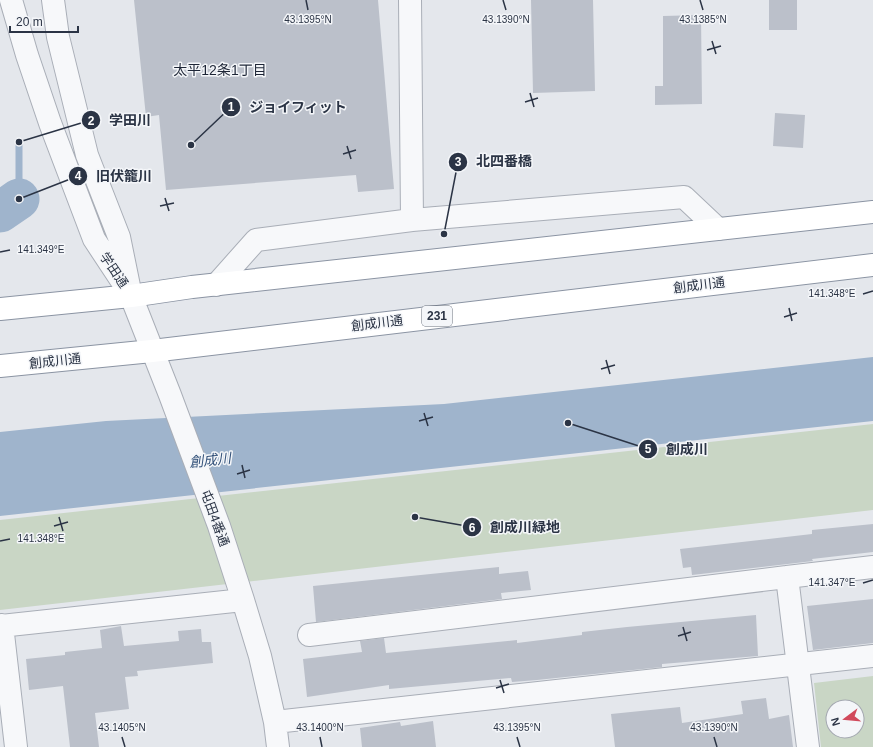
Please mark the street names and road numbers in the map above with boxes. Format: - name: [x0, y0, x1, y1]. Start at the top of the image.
- street label: 学田通: [97, 250, 131, 290]
- street label: 創成川通: [672, 274, 726, 296]
- road number: 231: [422, 306, 452, 326]
- street label: 創成川通: [350, 312, 404, 334]
- street label: 創成川通: [28, 351, 82, 371]
- street label: 屯田4番通: [198, 488, 232, 548]

